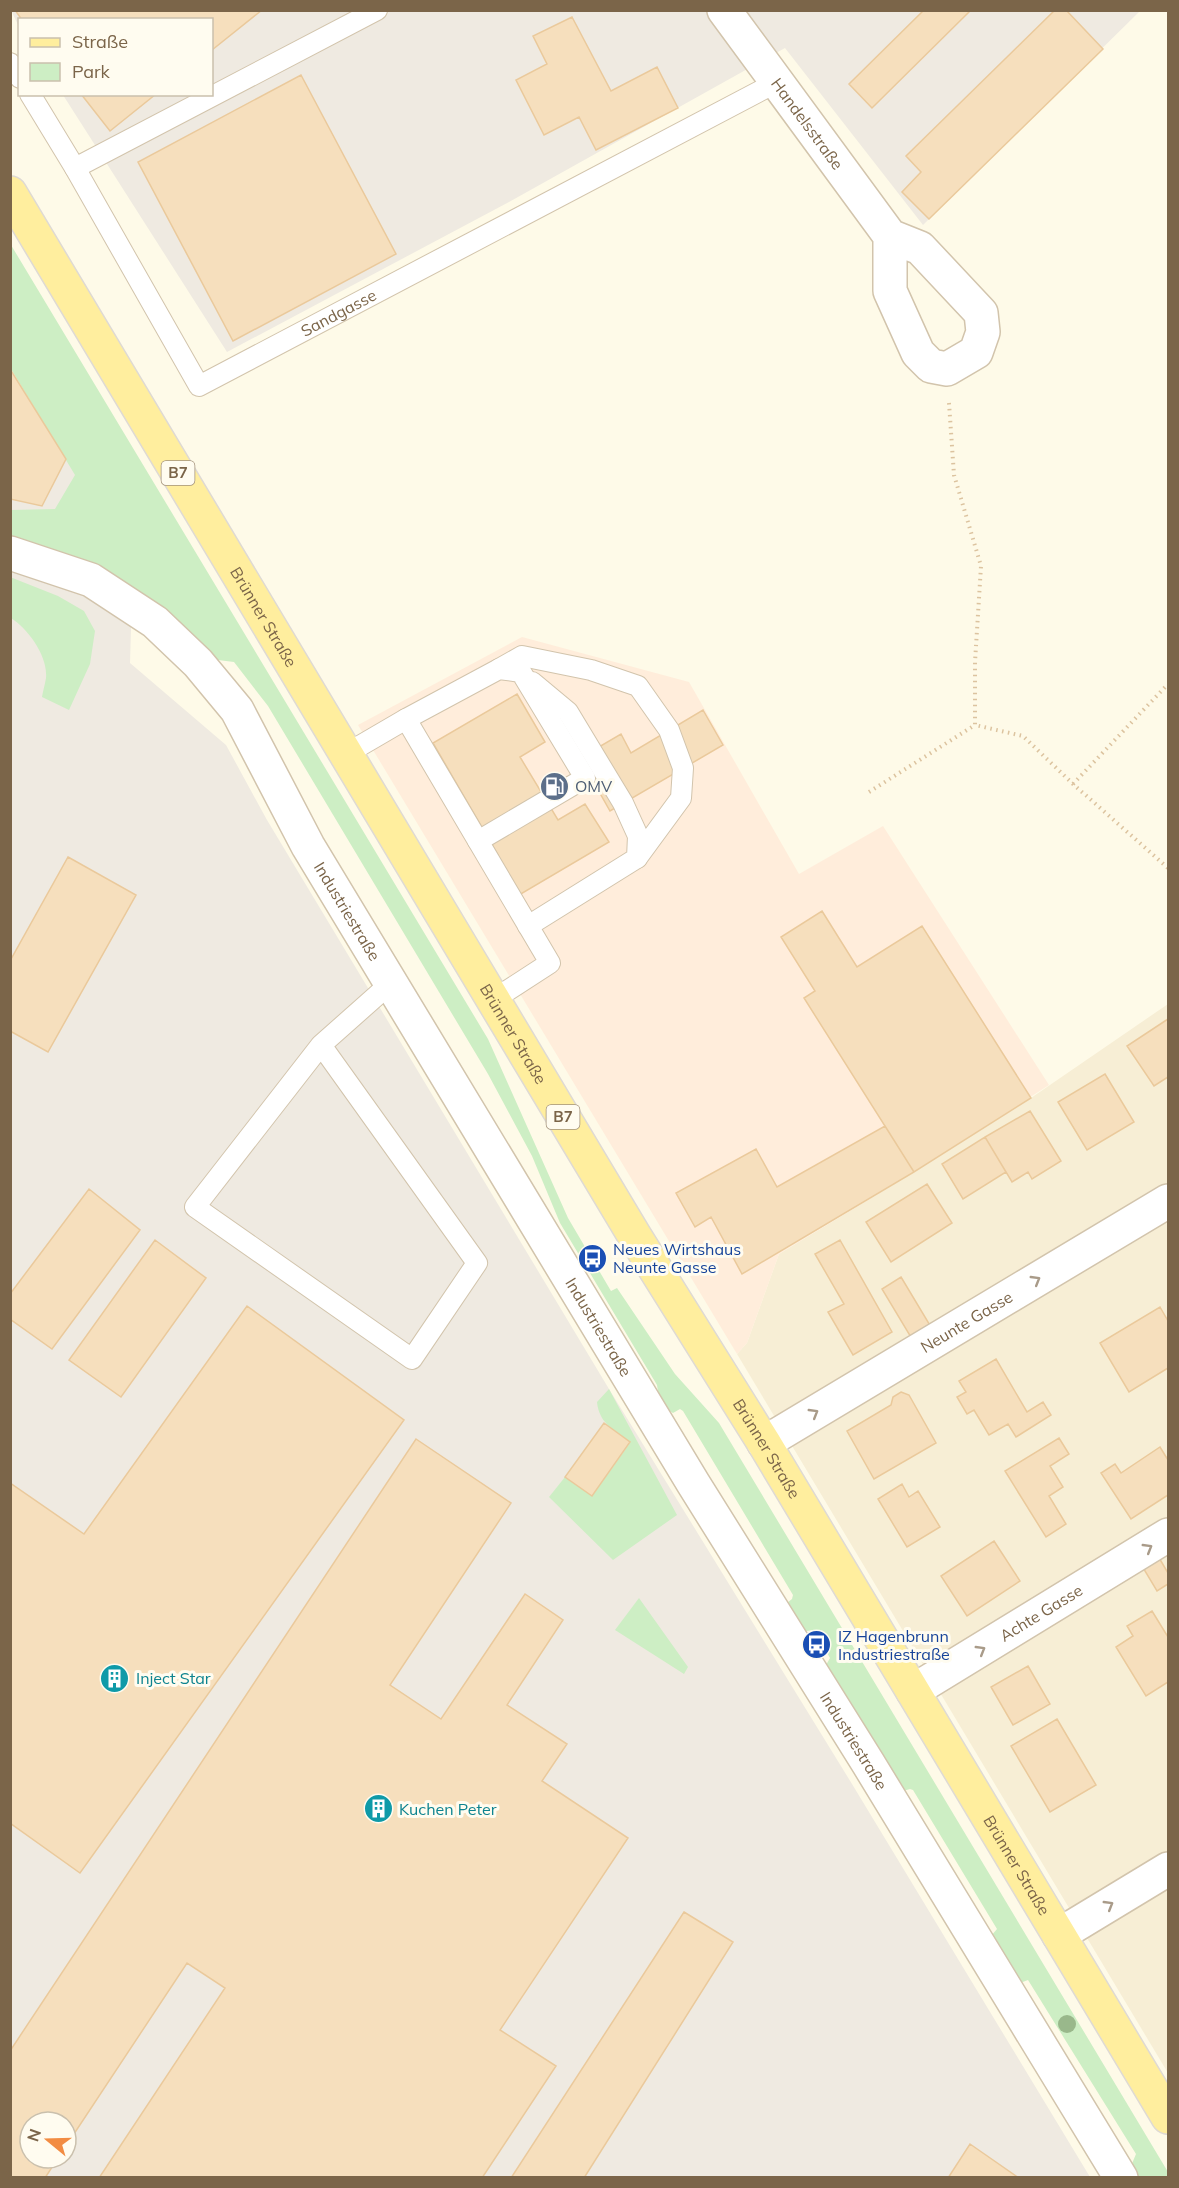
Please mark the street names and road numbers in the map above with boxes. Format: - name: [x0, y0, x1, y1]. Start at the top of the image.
- street label: Handelsstraße: [767, 74, 848, 173]
- street label: Sandgasse: [297, 285, 380, 341]
- road number: B7: [162, 461, 195, 485]
- street label: Brünner Straße: [226, 563, 301, 671]
- street label: Industriestraße: [310, 858, 385, 964]
- street label: Brünner Straße: [476, 980, 551, 1087]
- road number: B7: [546, 1105, 580, 1129]
- street label: Industriestraße: [561, 1274, 636, 1380]
- street label: Neunte Gasse: [917, 1287, 1016, 1357]
- street label: Brünner Straße: [729, 1395, 805, 1502]
- street label: Achte Gasse: [996, 1580, 1086, 1646]
- street label: Industriestraße: [816, 1688, 892, 1793]
- street label: Brünner Straße: [979, 1811, 1055, 1919]

